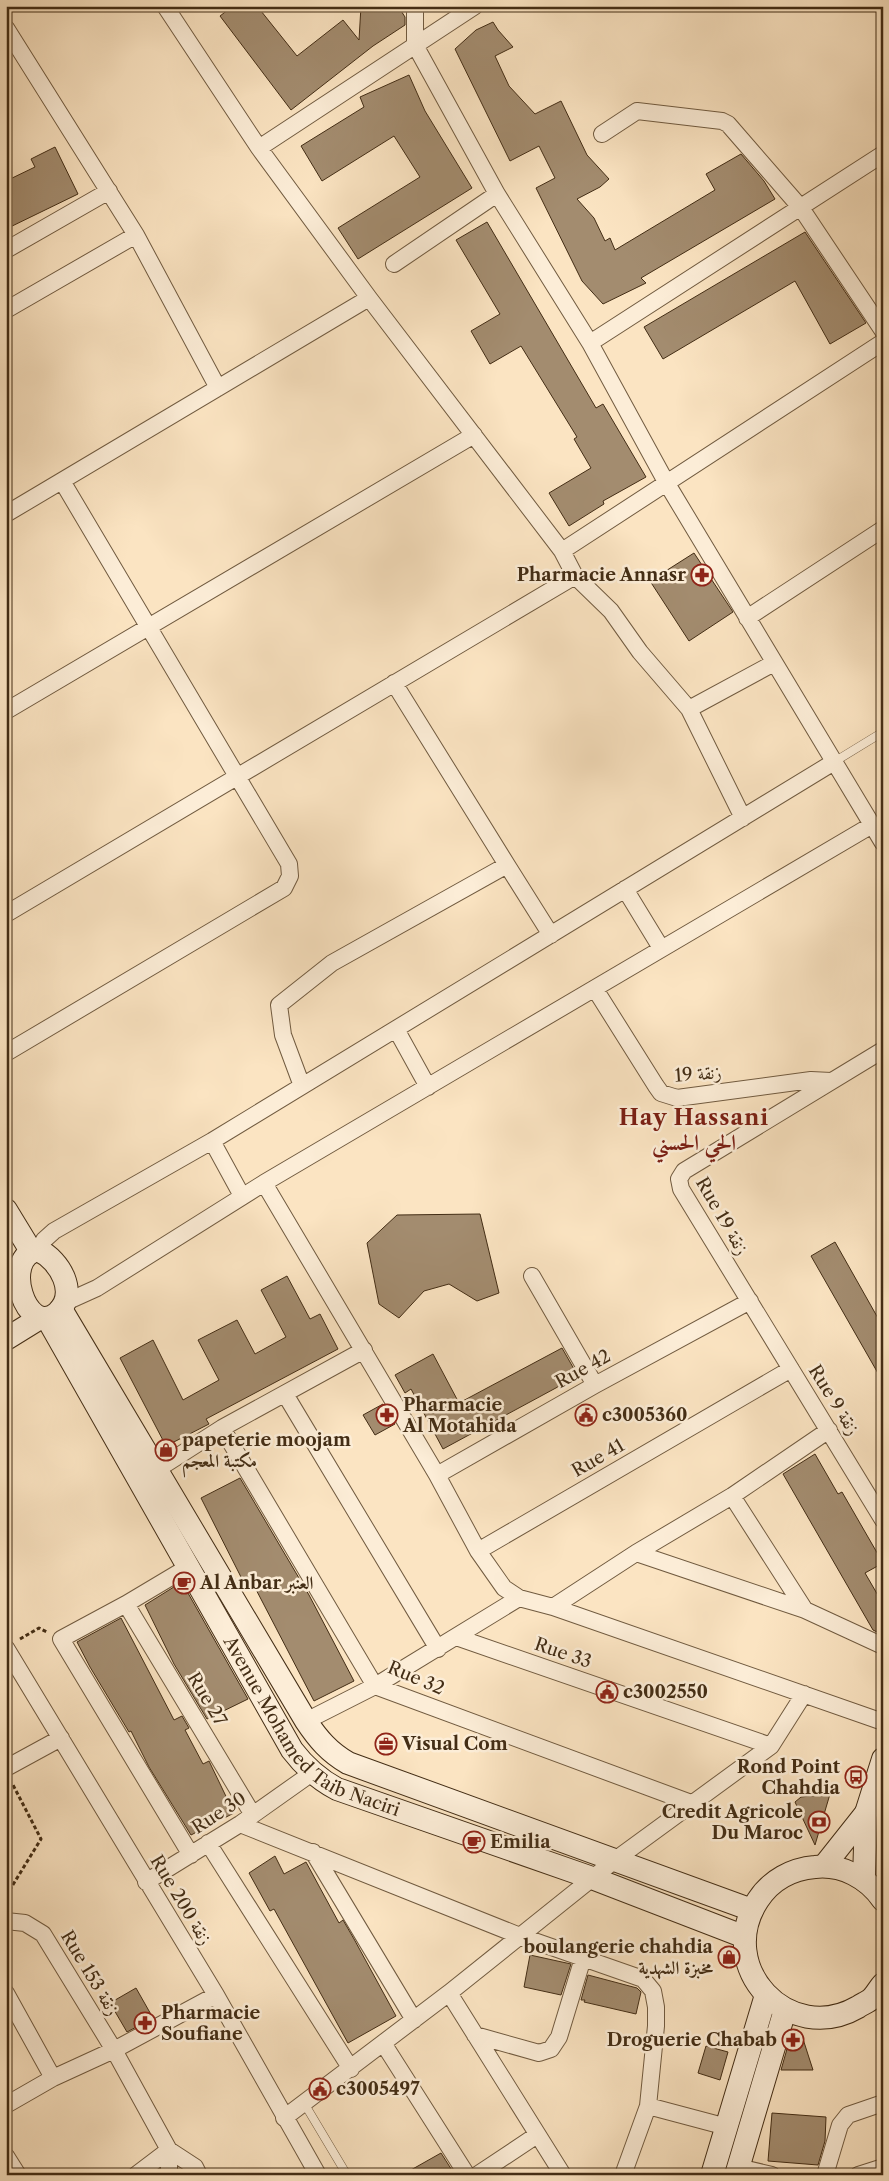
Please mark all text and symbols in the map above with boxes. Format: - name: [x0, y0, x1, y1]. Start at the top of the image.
- pharmacy icon: Pharmacie Annasr: [690, 563, 714, 587]
- place label: Pharmacie Annasr: [517, 564, 686, 586]
- street label: 19 زنقة: [674, 1061, 722, 1087]
- district label: Hay Hassani الحي الحسني: [619, 1104, 769, 1163]
- street label: Rue 19 زنقة: [691, 1173, 753, 1259]
- street label: Rue 42: [551, 1345, 615, 1393]
- street label: Rue 9 زنقة: [804, 1361, 864, 1439]
- place label: Pharmacie Al Motahida: [402, 1394, 517, 1437]
- pharmacy icon: Pharmacie Al Motahida: [375, 1403, 399, 1427]
- public building icon: c3005360: [574, 1403, 598, 1427]
- place label: c3005360: [602, 1404, 687, 1426]
- place label: papeterie moojam مكتبة المعجم: [182, 1429, 351, 1478]
- street label: Rue 41: [568, 1434, 629, 1482]
- shop icon: papeterie moojam مكتبة المعجم: [154, 1438, 178, 1462]
- cafe icon: Al Anbar العنبر: [172, 1571, 196, 1595]
- place label: Al Anbar العنبر: [199, 1572, 314, 1594]
- street label: Avenue Mohamed Taib Naciri: [218, 1631, 403, 1821]
- street label: Rue 33: [532, 1633, 594, 1673]
- street label: Rue 32: [384, 1656, 448, 1700]
- street label: Rue 27: [183, 1668, 232, 1730]
- public building icon: c3002550: [595, 1680, 619, 1704]
- place label: c3002550: [623, 1681, 708, 1703]
- office icon: Visual Com: [374, 1732, 398, 1756]
- place label: Visual Com: [401, 1733, 508, 1755]
- place label: Rond Point Chahdia: [737, 1756, 841, 1799]
- bus stop icon: Rond Point Chahdia: [844, 1765, 868, 1789]
- street label: Rue 30: [188, 1787, 250, 1839]
- place label: Credit Agricole Du Maroc: [662, 1801, 803, 1844]
- bank icon: Credit Agricole Du Maroc: [807, 1810, 831, 1834]
- cafe icon: Emilia: [462, 1830, 486, 1854]
- place label: Emilia: [490, 1831, 551, 1853]
- street label: Rue 200 زنقة: [145, 1851, 217, 1949]
- street label: Rue 153 زنقة: [56, 1926, 124, 2020]
- place label: boulangerie chahdia مخبزة الشهدية: [522, 1936, 714, 1980]
- shop icon: boulangerie chahdia مخبزة الشهدية: [717, 1945, 741, 1969]
- place label: Pharmacie Soufiane: [161, 2002, 261, 2045]
- pharmacy icon: Pharmacie Soufiane: [133, 2011, 157, 2035]
- pharmacy icon: Droguerie Chabab: [781, 2028, 805, 2052]
- place label: Droguerie Chabab: [607, 2029, 777, 2051]
- public building icon: c3005497: [308, 2077, 332, 2101]
- place label: c3005497: [336, 2078, 420, 2100]

